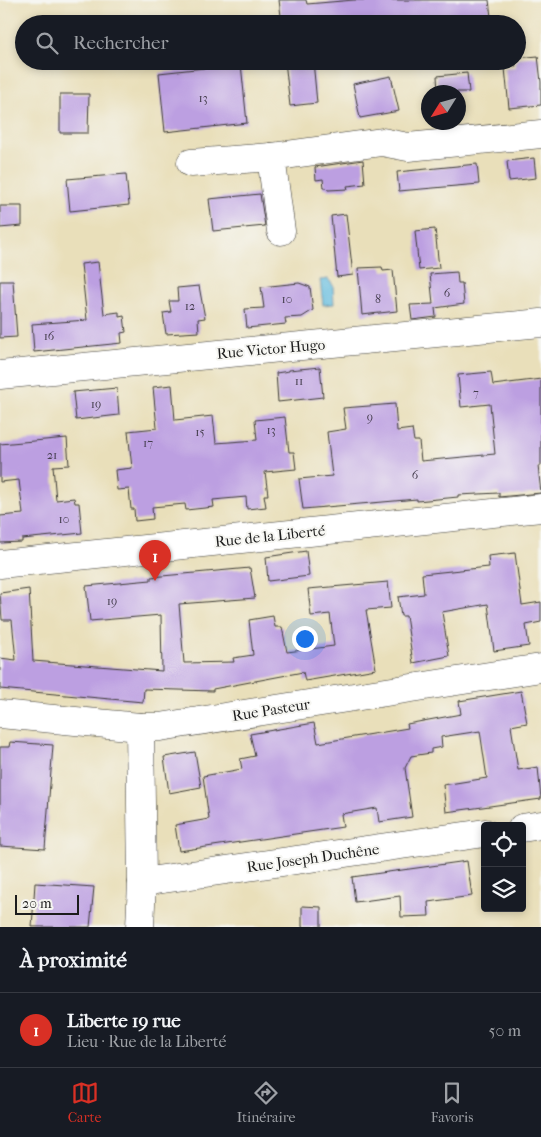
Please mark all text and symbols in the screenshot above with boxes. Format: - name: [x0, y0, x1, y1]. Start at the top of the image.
- search box: [15, 15, 526, 70]
- icon: search: [33, 29, 61, 57]
- text: Rechercher: [73, 32, 169, 54]
- north arrow: [421, 85, 466, 130]
- house number: 13: [198, 91, 208, 105]
- house number: 6: [444, 286, 451, 300]
- house number: 10: [282, 292, 292, 306]
- house number: 8: [375, 292, 381, 306]
- house number: 12: [185, 299, 195, 313]
- house number: 16: [44, 329, 55, 343]
- street label: Rue Victor Hugo: [216, 335, 326, 363]
- house number: 11: [295, 374, 303, 388]
- house number: 7: [473, 386, 479, 400]
- house number: 19: [91, 397, 101, 411]
- house number: 9: [367, 410, 373, 424]
- house number: 13: [266, 423, 276, 437]
- house number: 15: [195, 425, 205, 439]
- house number: 17: [143, 436, 153, 450]
- house number: 21: [47, 448, 57, 462]
- house number: 6: [412, 468, 419, 482]
- house number: 10: [59, 512, 69, 526]
- street label: Rue de la Liberté: [214, 521, 327, 551]
- pin: 1: [139, 540, 171, 581]
- house number: 19: [107, 594, 117, 608]
- your location: [292, 626, 318, 652]
- street label: Rue Pasteur: [231, 695, 312, 725]
- map controls: [481, 822, 526, 912]
- button: locate: [481, 822, 526, 867]
- street label: Rue Joseph Duchêne: [246, 840, 381, 876]
- button: layers: [481, 867, 526, 912]
- scale bar: [15, 892, 79, 915]
- text: 20 m: [22, 895, 52, 912]
- text: À proximité: [20, 948, 127, 972]
- text: Liberte 19 rue: [67, 1010, 181, 1032]
- text: 1: [33, 1021, 39, 1040]
- text: 50 m: [489, 1021, 521, 1040]
- text: Lieu · Rue de la Liberté: [67, 1032, 226, 1051]
- tab: Carte: [68, 1079, 101, 1126]
- tab: Itinéraire: [237, 1079, 296, 1126]
- tab: Favoris: [431, 1079, 473, 1126]

